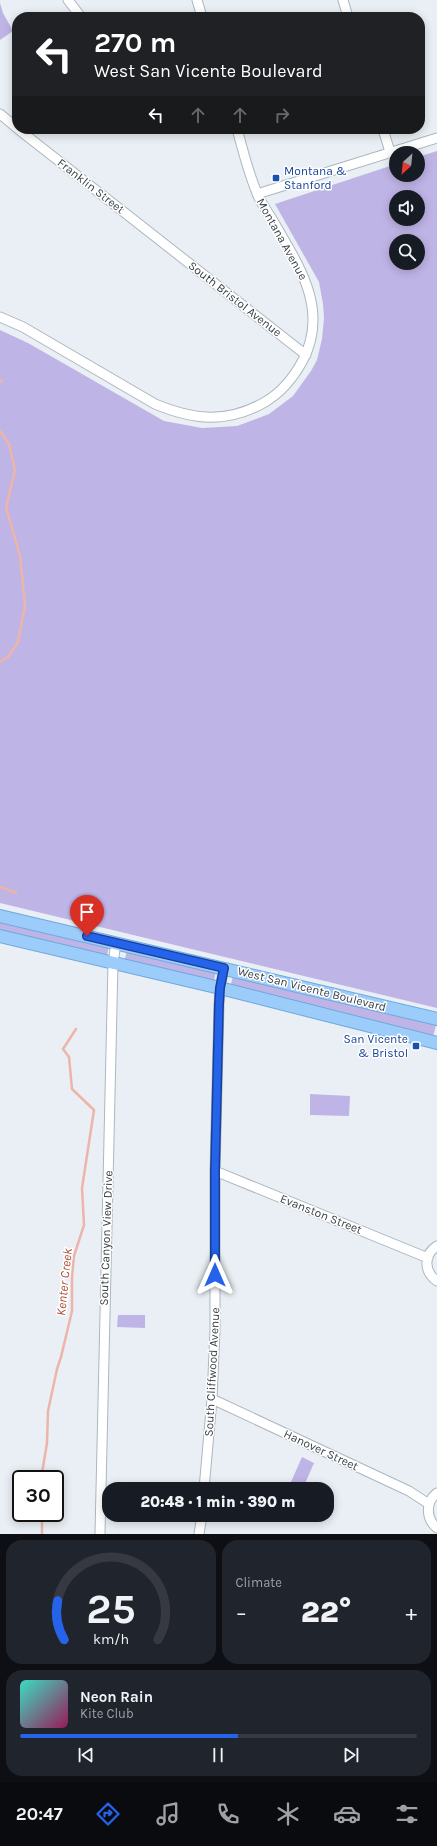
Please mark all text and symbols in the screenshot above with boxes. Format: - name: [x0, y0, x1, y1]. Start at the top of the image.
- text: 270 m: [94, 26, 176, 59]
- icon: left: [28, 28, 80, 80]
- text: West San Vicente Boulevard: [94, 60, 323, 82]
- icon: left: [145, 104, 167, 126]
- icon: ahead: [187, 104, 209, 126]
- icon: ahead: [229, 104, 251, 126]
- icon: right: [271, 104, 293, 126]
- north arrow: [389, 146, 425, 182]
- map controls: [389, 146, 425, 270]
- street label: Franklin Street: [55, 155, 128, 217]
- place label: Montana & Stanford: [284, 164, 347, 192]
- marker: Montana & Stanford: [271, 173, 281, 183]
- button: sound: [389, 190, 425, 226]
- street label: Montana Avenue: [254, 196, 310, 282]
- button: search: [389, 234, 425, 270]
- street label: South Bristol Avenue: [186, 258, 284, 340]
- pin: [70, 895, 104, 936]
- icon: arrive: [76, 901, 98, 923]
- street label: West San Vicente Boulevard: [236, 964, 388, 1014]
- place label: San Vicente & Bristol: [343, 1032, 408, 1060]
- marker: San Vicente & Bristol: [411, 1041, 421, 1051]
- street label: South Canyon View Drive: [97, 1170, 115, 1306]
- street label: Evanston Street: [278, 1191, 364, 1237]
- water label: Kenter Creek: [53, 1247, 75, 1317]
- position arrow: [194, 1254, 236, 1296]
- street label: South Cliffwood Avenue: [202, 1307, 222, 1437]
- street label: Hanover Street: [281, 1427, 361, 1474]
- speed limit sign: 30: [12, 1470, 64, 1522]
- text: 20:48 · 1 min · 390 m: [140, 1493, 296, 1511]
- text: Climate: [236, 1575, 282, 1590]
- text: 25: [86, 1585, 135, 1633]
- text: 22°: [301, 1594, 352, 1630]
- text: −: [236, 1600, 247, 1626]
- text: +: [405, 1600, 417, 1626]
- text: km/h: [93, 1631, 129, 1648]
- text: Neon Rain: [80, 1688, 153, 1706]
- text: Kite Club: [80, 1706, 134, 1721]
- icon: previous: [75, 1744, 97, 1766]
- icon: pause: [207, 1744, 229, 1766]
- icon: next: [340, 1744, 362, 1766]
- icon: directions: [94, 1800, 122, 1828]
- icon: music: [154, 1800, 182, 1828]
- icon: phone: [214, 1800, 242, 1828]
- icon: climate: [274, 1800, 302, 1828]
- icon: car: [333, 1800, 361, 1828]
- icon: filters: [393, 1800, 421, 1828]
- text: 20:47: [16, 1803, 63, 1825]

